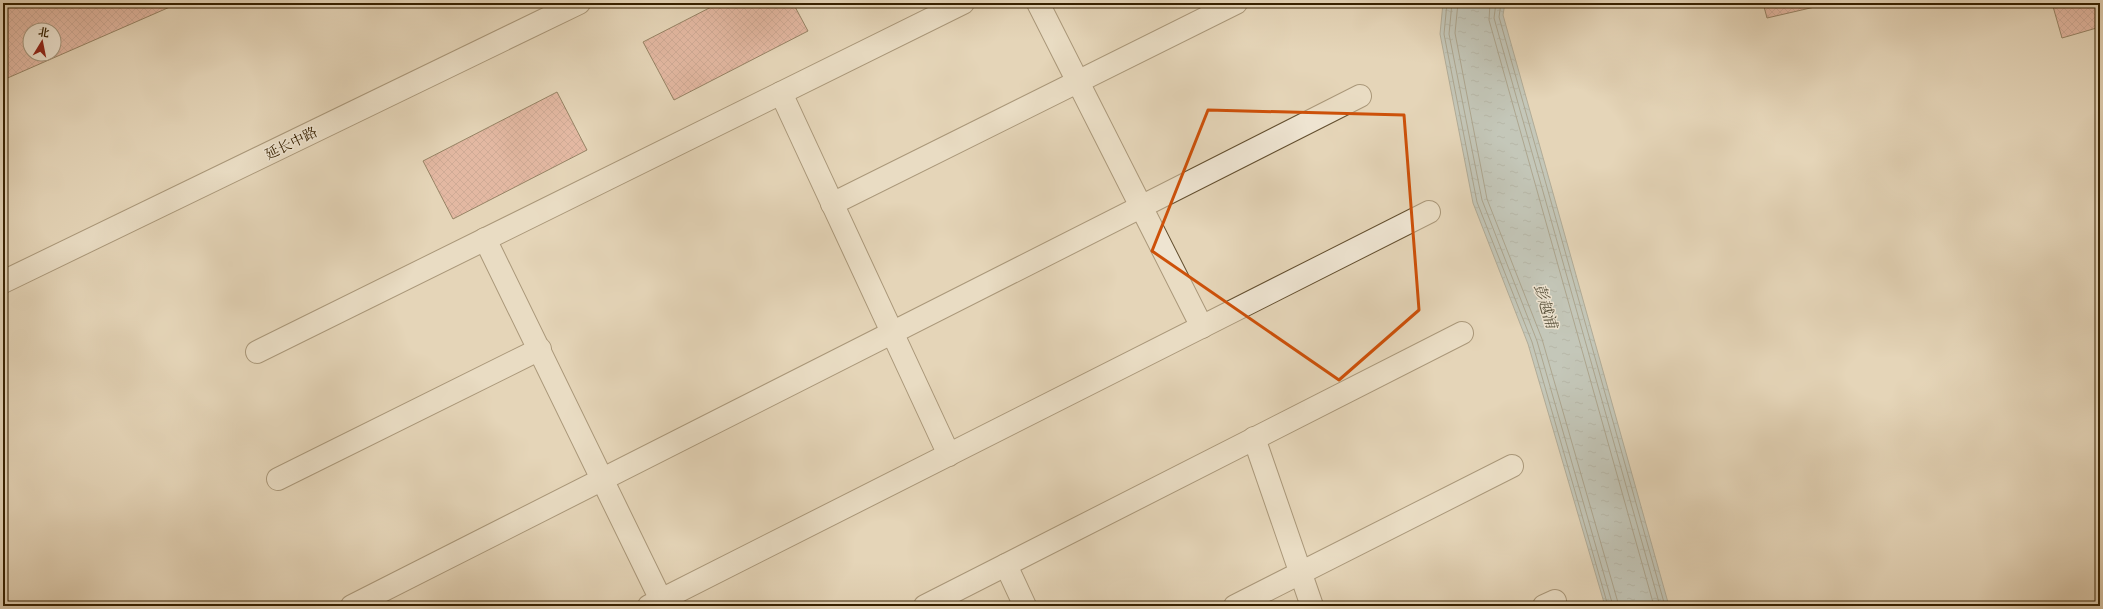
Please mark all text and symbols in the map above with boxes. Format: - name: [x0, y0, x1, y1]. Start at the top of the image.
- north arrow: [22, 22, 62, 62]
- text: 北: [37, 24, 50, 40]
- street label: 延长中路: [262, 123, 320, 163]
- water label: 彭越浦: [1530, 282, 1563, 333]

